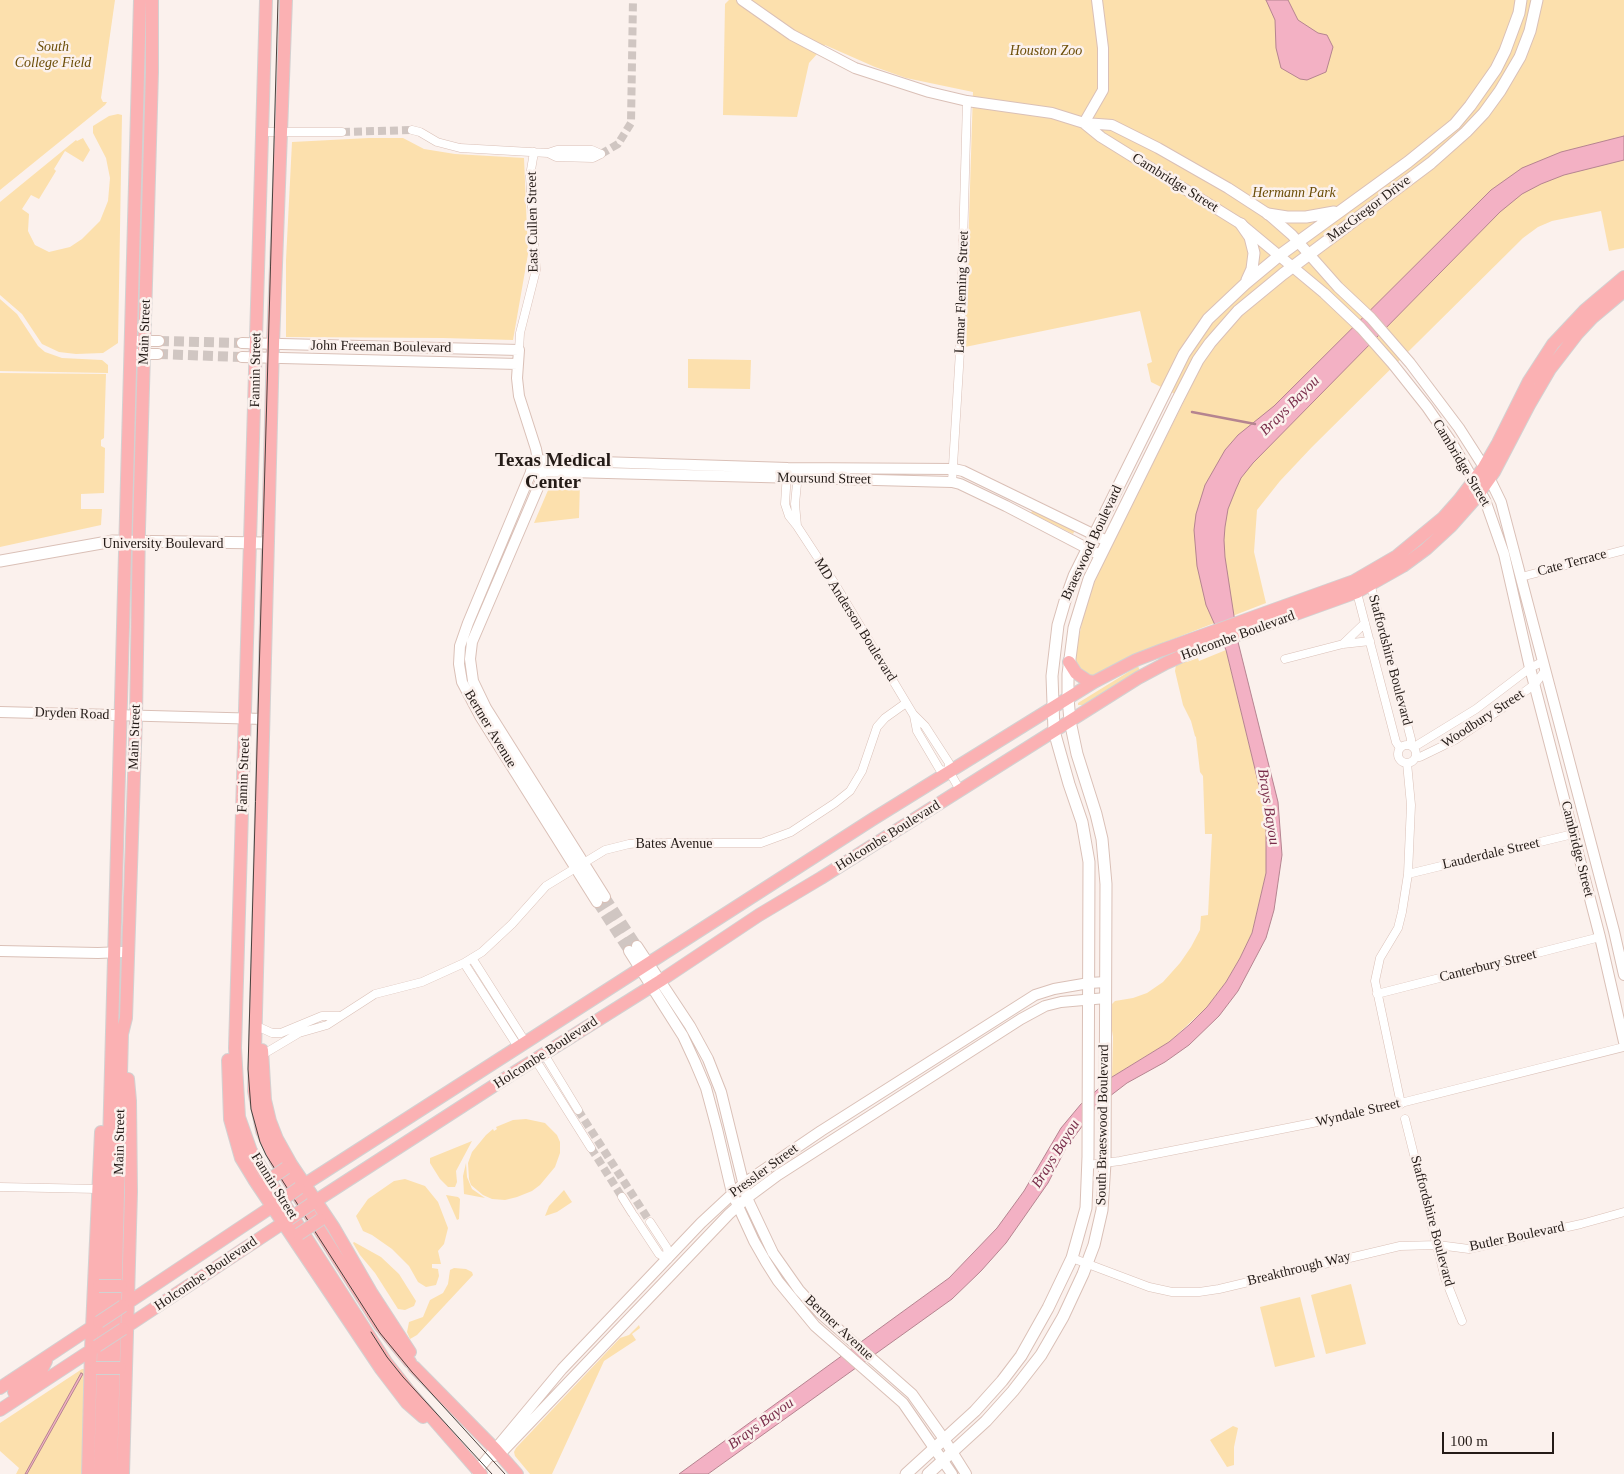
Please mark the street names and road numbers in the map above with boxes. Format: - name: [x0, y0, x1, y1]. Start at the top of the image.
- street label: Cambridge Street: [1129, 150, 1221, 216]
- street label: East Cullen Street: [524, 171, 542, 273]
- street label: MacGregor Drive: [1324, 172, 1414, 246]
- street label: Lamar Fleming Street: [951, 230, 973, 354]
- street label: Main Street: [135, 299, 155, 365]
- street label: Fannin Street: [247, 332, 265, 408]
- street label: John Freeman Boulevard: [310, 337, 452, 357]
- street label: Cambridge Street: [1428, 417, 1494, 509]
- street label: Moursund Street: [777, 470, 871, 488]
- street label: Braeswood Boulevard: [1058, 483, 1126, 603]
- street label: University Boulevard: [103, 536, 223, 552]
- street label: Cate Terrace: [1536, 546, 1608, 580]
- street label: MD Anderson Boulevard: [810, 555, 900, 685]
- street label: Staffordshire Boulevard: [1364, 593, 1416, 727]
- street label: Holcombe Boulevard: [1179, 608, 1297, 664]
- street label: Woodbury Street: [1439, 686, 1527, 752]
- street label: Bertner Avenue: [460, 687, 520, 771]
- street label: Dryden Road: [34, 704, 110, 724]
- street label: Main Street: [125, 704, 145, 770]
- street label: Fannin Street: [234, 737, 254, 813]
- street label: Holcombe Boulevard: [833, 797, 943, 875]
- street label: Cambridge Street: [1557, 799, 1597, 899]
- street label: Lauderdale Street: [1441, 835, 1541, 873]
- street label: Bates Avenue: [635, 836, 713, 852]
- street label: Canterbury Street: [1438, 946, 1538, 986]
- street label: Holcombe Boulevard: [491, 1013, 601, 1093]
- street label: South Braeswood Boulevard: [1093, 1044, 1113, 1206]
- street label: Wyndale Street: [1314, 1095, 1402, 1131]
- street label: Main Street: [111, 1109, 129, 1175]
- street label: Pressler Street: [727, 1141, 801, 1201]
- street label: Fannin Street: [247, 1150, 301, 1222]
- street label: Staffordshire Boulevard: [1406, 1154, 1458, 1288]
- street label: Butler Boulevard: [1468, 1219, 1566, 1255]
- street label: Holcombe Boulevard: [152, 1233, 260, 1315]
- street label: Breakthrough Way: [1246, 1248, 1352, 1290]
- street label: Bertner Avenue: [801, 1292, 877, 1364]

